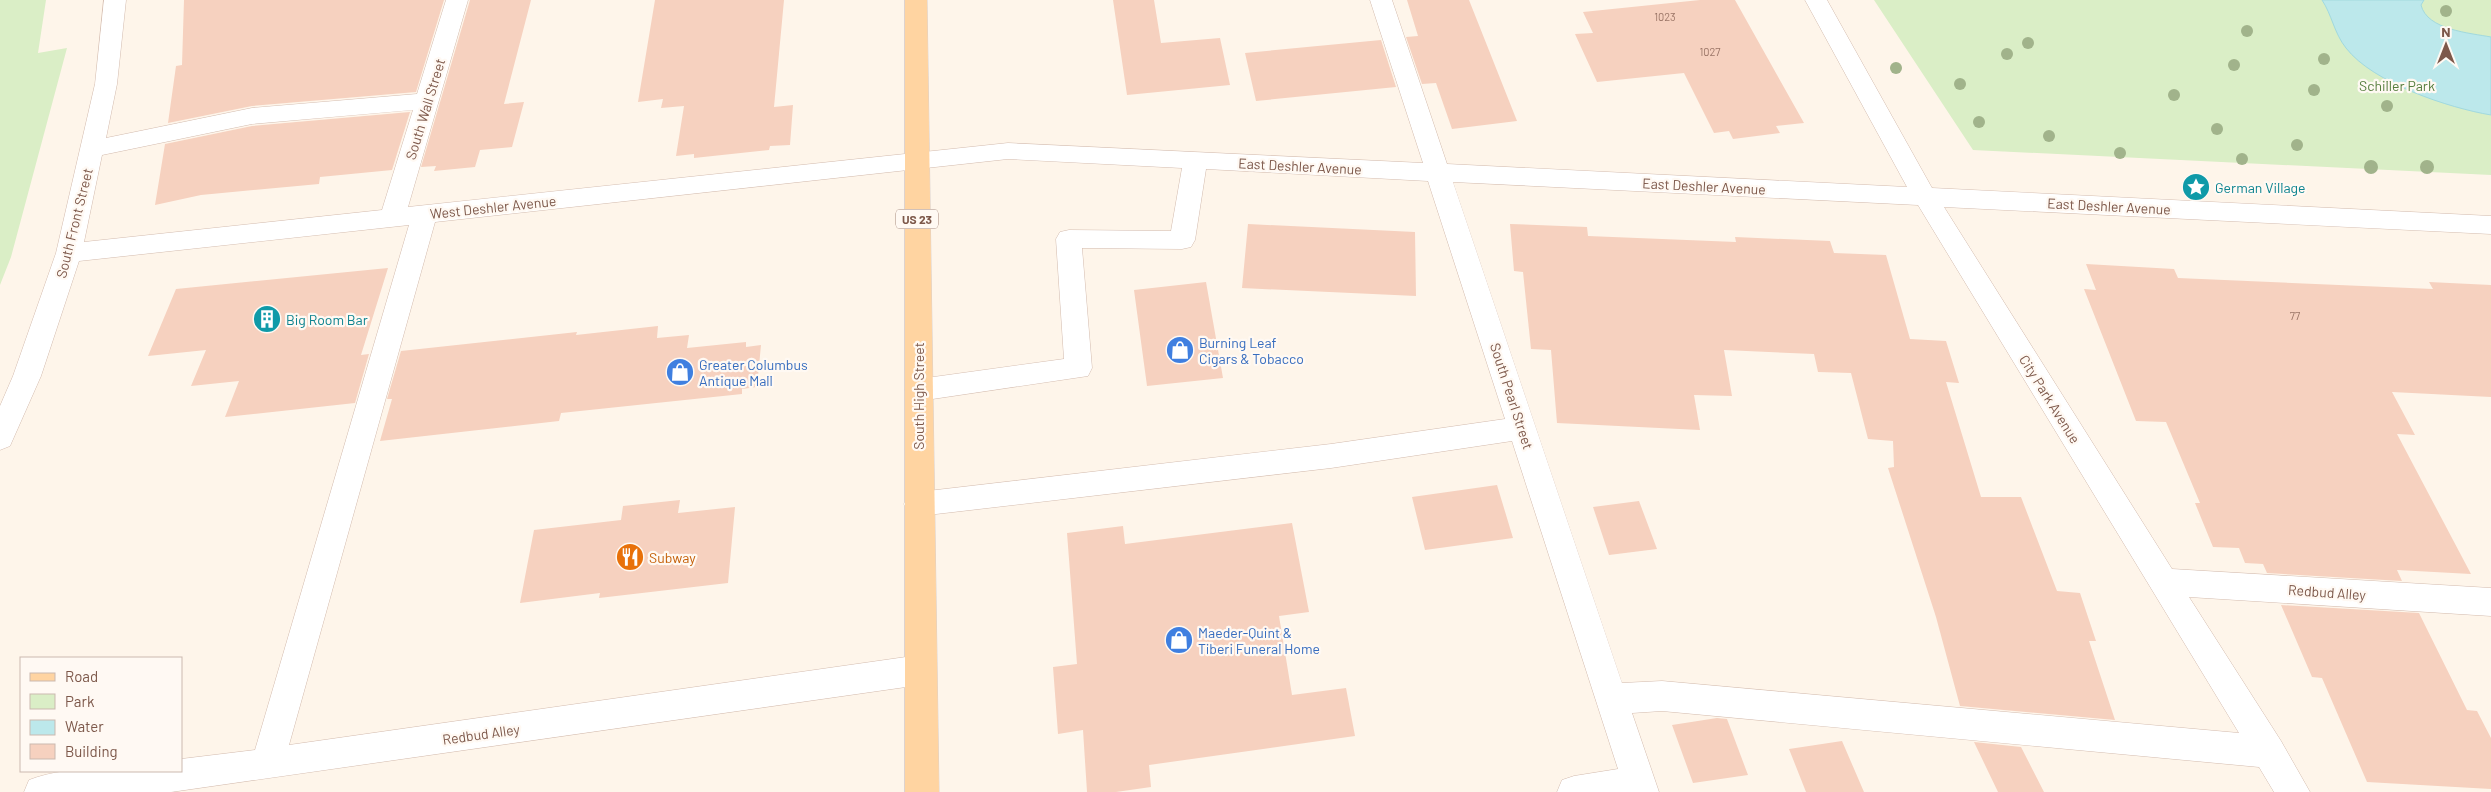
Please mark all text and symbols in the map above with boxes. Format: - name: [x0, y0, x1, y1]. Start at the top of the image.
- house number: 1023: [1654, 10, 1676, 23]
- north arrow: [2421, 20, 2471, 70]
- text: N: [2441, 23, 2451, 40]
- house number: 1027: [1699, 45, 1721, 58]
- street label: South Wall Street: [402, 56, 448, 162]
- park label: Schiller Park: [2359, 77, 2435, 94]
- street label: East Deshler Avenue: [1238, 154, 1362, 178]
- street label: South Front Street: [52, 166, 96, 280]
- place icon: German Village: [2181, 172, 2211, 202]
- street label: East Deshler Avenue: [1642, 174, 1766, 198]
- place label: German Village: [2215, 179, 2306, 196]
- street label: West Deshler Avenue: [429, 192, 557, 222]
- street label: East Deshler Avenue: [2047, 194, 2171, 218]
- road number: US 23: [896, 210, 938, 228]
- building icon: Big Room Bar: [252, 304, 282, 334]
- house number: 77: [2290, 309, 2300, 322]
- place label: Big Room Bar: [286, 311, 368, 328]
- place label: Burning Leaf Cigars & Tobacco: [1199, 334, 1304, 367]
- shop icon: Burning Leaf Cigars & Tobacco: [1165, 335, 1195, 365]
- street label: South Pearl Street: [1487, 341, 1537, 451]
- street label: South High Street: [910, 342, 927, 450]
- street label: City Park Avenue: [2016, 352, 2084, 446]
- place label: Greater Columbus Antique Mall: [699, 356, 808, 389]
- shop icon: Greater Columbus Antique Mall: [665, 357, 695, 387]
- restaurant icon: Subway: [615, 542, 645, 572]
- place label: Subway: [649, 549, 696, 566]
- street label: Redbud Alley: [2288, 581, 2367, 603]
- place label: Maeder-Quint & Tiberi Funeral Home: [1198, 624, 1320, 657]
- shop icon: Maeder-Quint & Tiberi Funeral Home: [1164, 625, 1194, 655]
- legend: [20, 657, 182, 772]
- text: Road: [65, 667, 98, 685]
- text: Park: [65, 692, 95, 710]
- text: Water: [65, 717, 104, 735]
- street label: Redbud Alley: [441, 720, 521, 748]
- text: Building: [65, 742, 118, 760]

